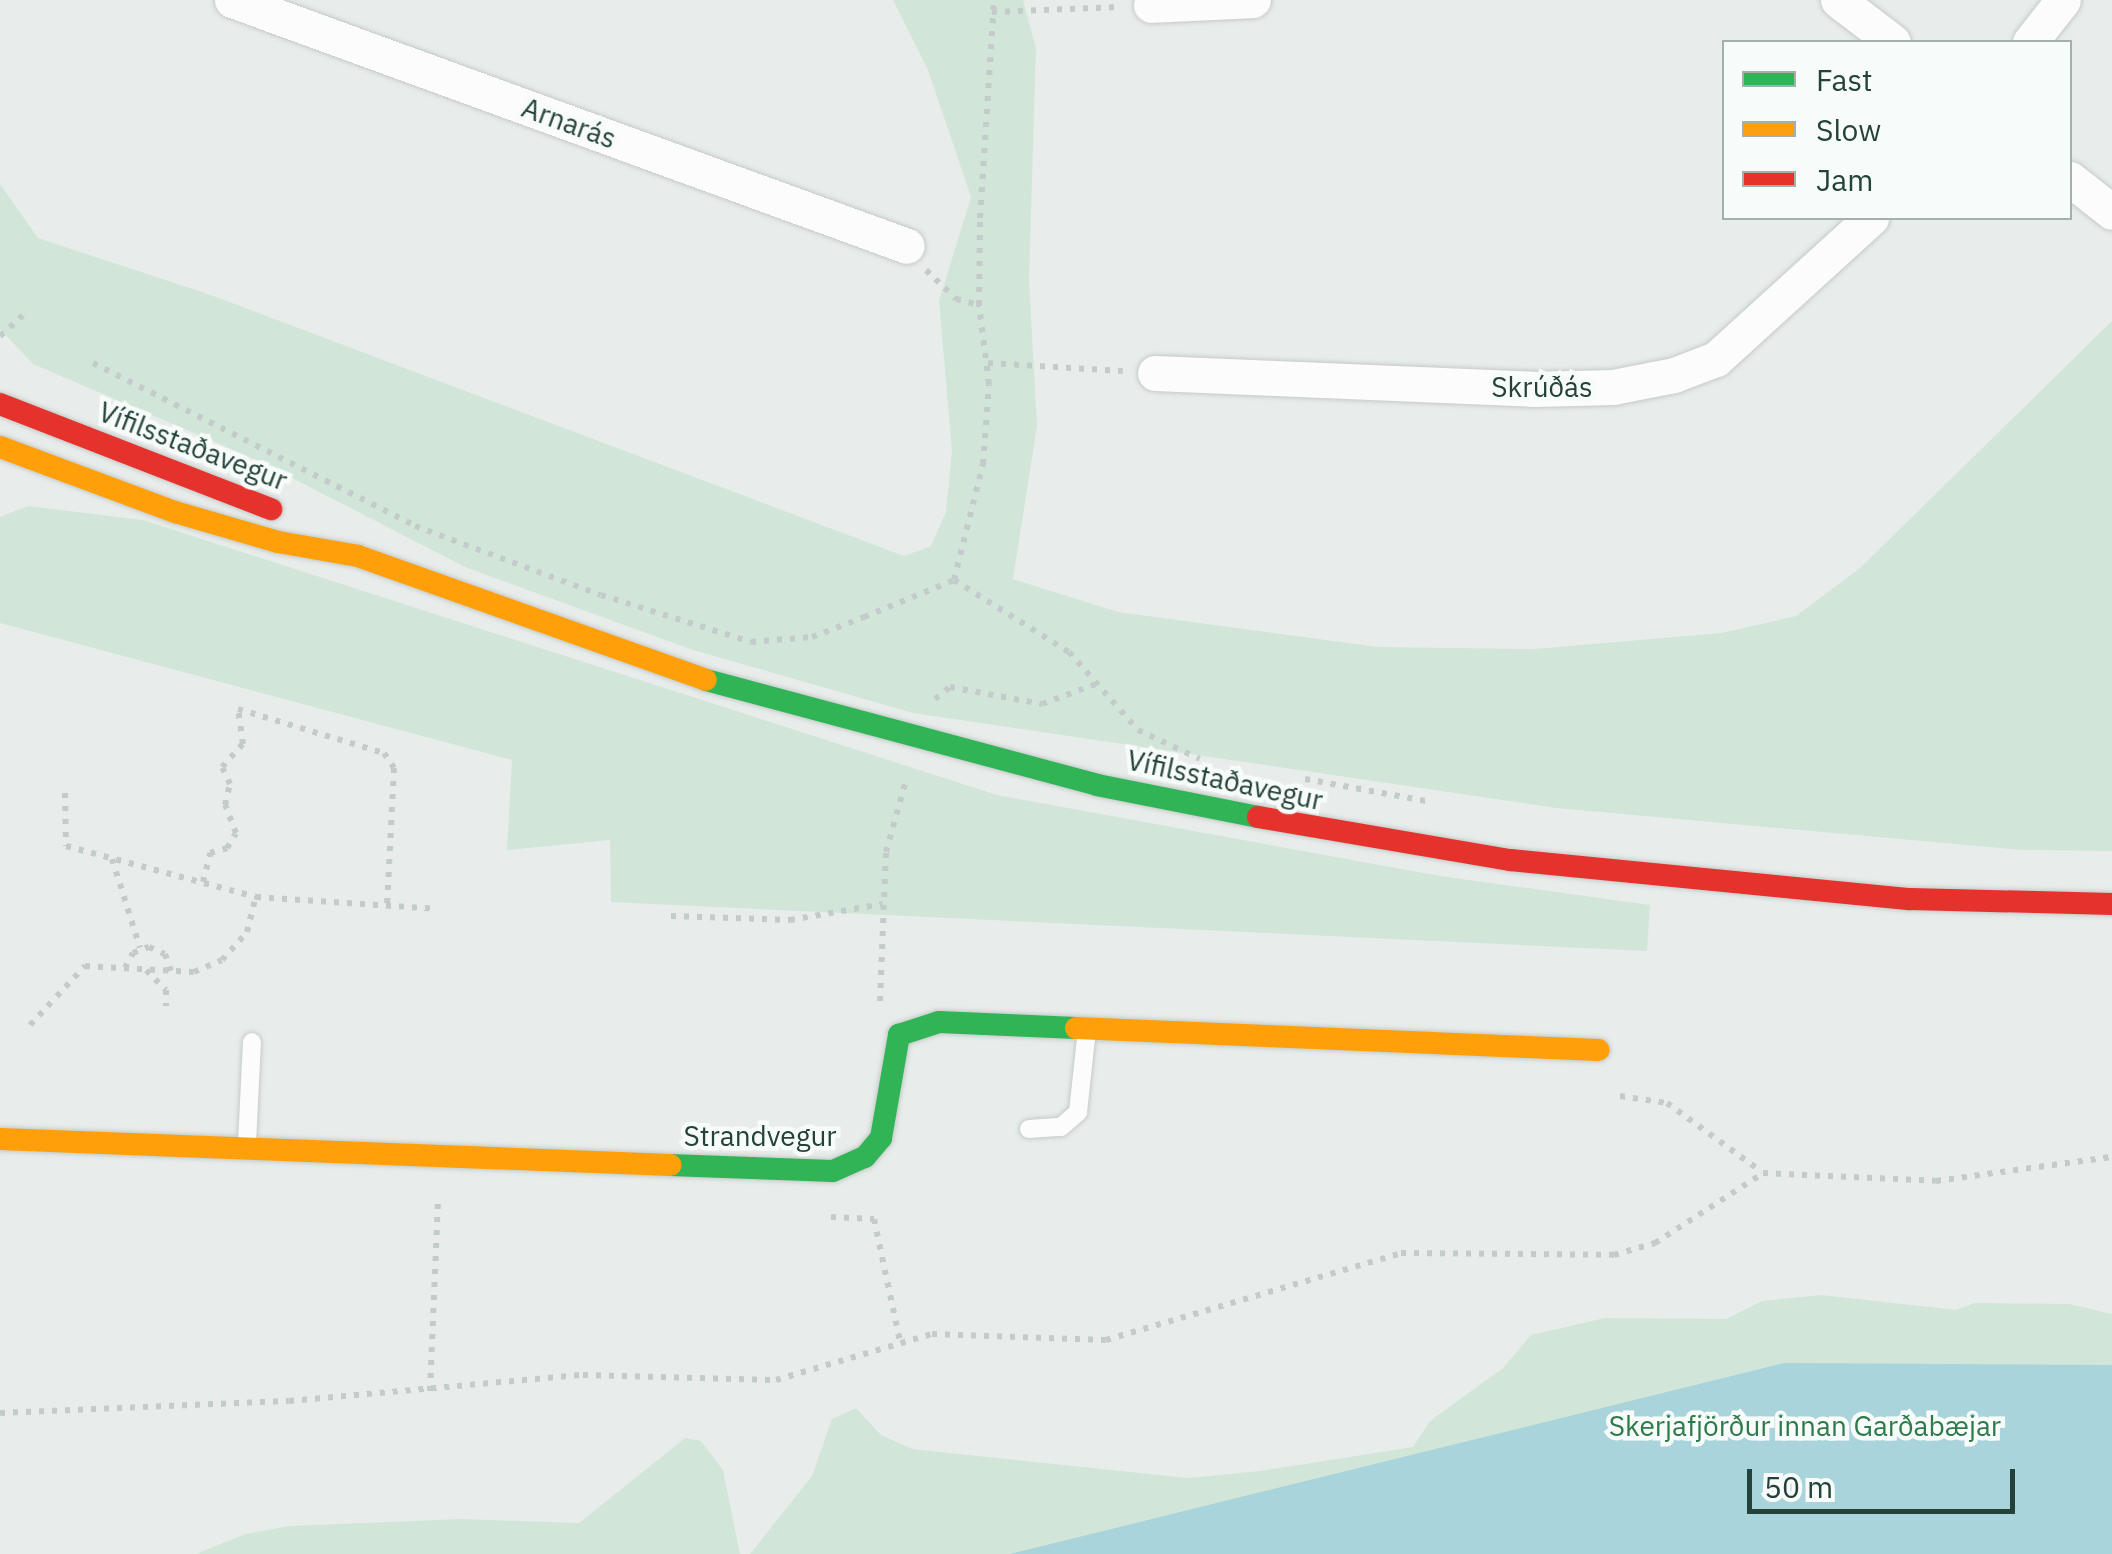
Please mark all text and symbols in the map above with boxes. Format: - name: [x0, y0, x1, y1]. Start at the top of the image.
- legend: [1722, 40, 2072, 220]
- text: Fast: [1816, 60, 1873, 99]
- street label: Arnarás: [517, 90, 621, 156]
- text: Slow: [1816, 110, 1881, 149]
- text: Jam: [1816, 160, 1874, 199]
- street label: Skrúðás: [1491, 370, 1593, 404]
- street label: Vífilsstaðavegur: [94, 395, 292, 497]
- street label: Vífilsstaðavegur: [1124, 743, 1326, 817]
- street label: Strandvegur: [683, 1119, 837, 1153]
- park label: Skerjafjörður innan Garðabæjar: [1609, 1409, 2001, 1443]
- scale bar: [1752, 1449, 2020, 1511]
- text: 50 m: [1764, 1467, 1833, 1506]

